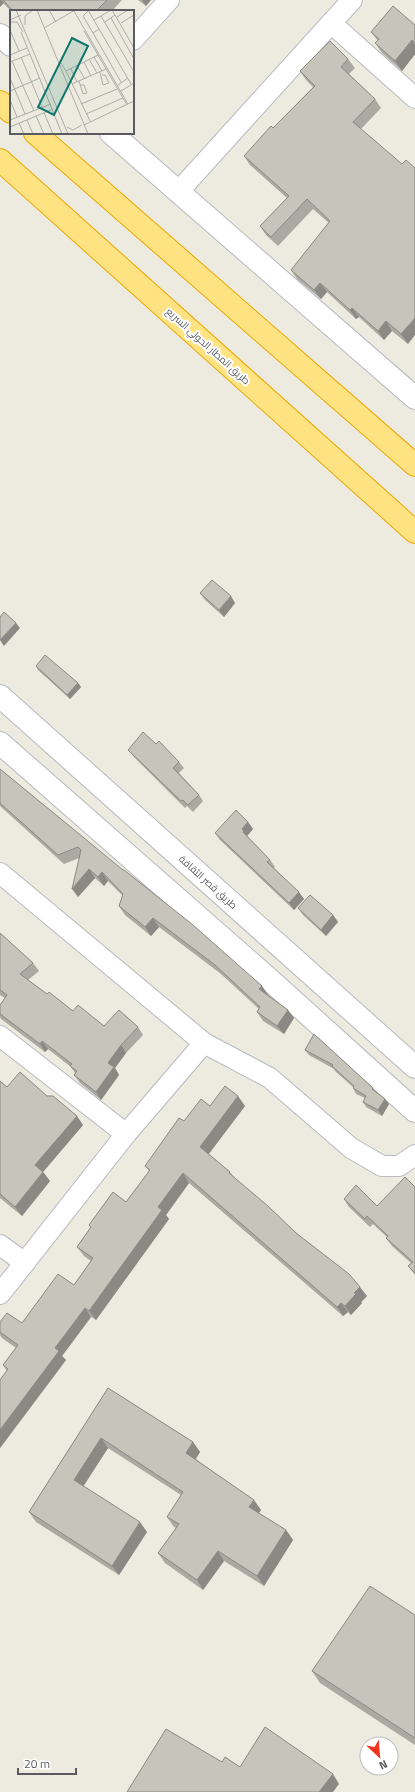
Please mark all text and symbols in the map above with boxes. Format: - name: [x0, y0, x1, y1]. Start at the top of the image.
- inset map: [10, 10, 134, 134]
- street label: طريق المطار الحولي السريع: [163, 304, 253, 388]
- street label: طريق قصر الثقافة: [175, 852, 241, 912]
- north arrow: [359, 1736, 399, 1776]
- scale bar: [18, 1750, 76, 1776]
- text: 20 m: [24, 1754, 50, 1773]
- text: N: [376, 1756, 390, 1774]

